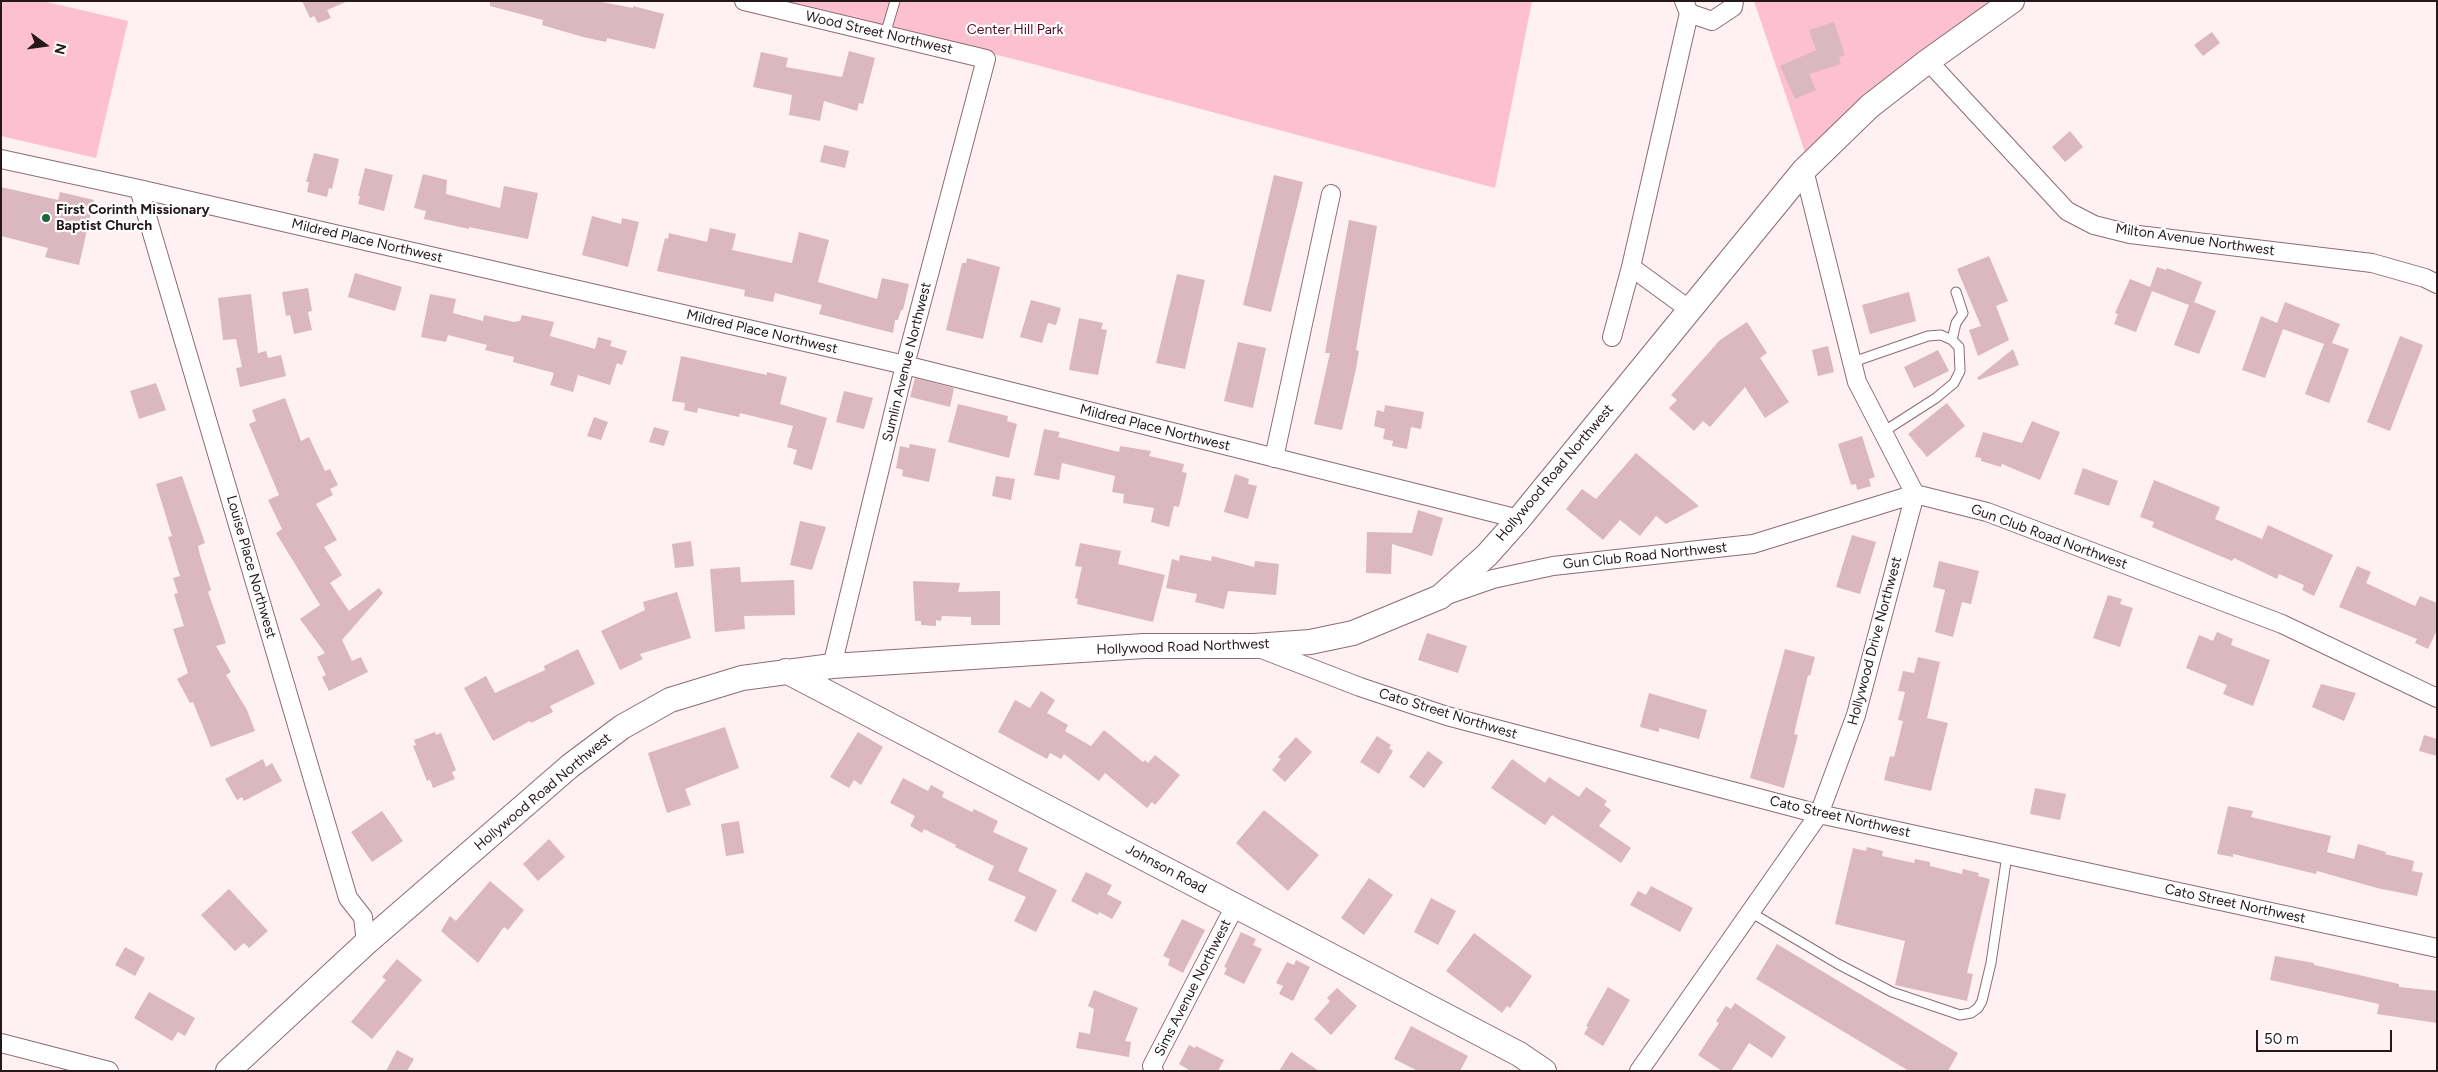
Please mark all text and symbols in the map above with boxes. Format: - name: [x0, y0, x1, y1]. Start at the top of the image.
- street label: Wood Street Northwest: [804, 8, 954, 58]
- north arrow: [20, 20, 70, 70]
- park label: Center Hill Park: [967, 22, 1063, 38]
- text: N: [50, 41, 70, 56]
- place label: First Corinth Missionary Baptist Church: [56, 202, 210, 234]
- marker: First Corinth Missionary Baptist Church: [40, 212, 52, 224]
- street label: Mildred Place Northwest: [290, 215, 444, 267]
- street label: Milton Avenue Northwest: [2114, 221, 2276, 259]
- street label: Sumlin Avenue Northwest: [879, 281, 935, 443]
- street label: Mildred Place Northwest: [685, 306, 839, 358]
- street label: Mildred Place Northwest: [1078, 401, 1232, 455]
- street label: Hollywood Road Northwest: [1493, 401, 1617, 545]
- street label: Louise Place Northwest: [223, 494, 279, 640]
- street label: Gun Club Road Northwest: [1969, 501, 2129, 573]
- street label: Gun Club Road Northwest: [1562, 539, 1728, 573]
- street label: Hollywood Drive Northwest: [1844, 555, 1906, 727]
- street label: Hollywood Road Northwest: [1096, 636, 1270, 658]
- street label: Cato Street Northwest: [1377, 685, 1519, 743]
- street label: Hollywood Road Northwest: [471, 730, 615, 854]
- street label: Cato Street Northwest: [1768, 793, 1912, 841]
- street label: Johnson Road: [1123, 841, 1209, 897]
- street label: Cato Street Northwest: [2163, 881, 2307, 927]
- street label: Sims Avenue Northwest: [1151, 917, 1235, 1059]
- scale bar: [2258, 1020, 2394, 1052]
- text: 50 m: [2264, 1030, 2299, 1048]

